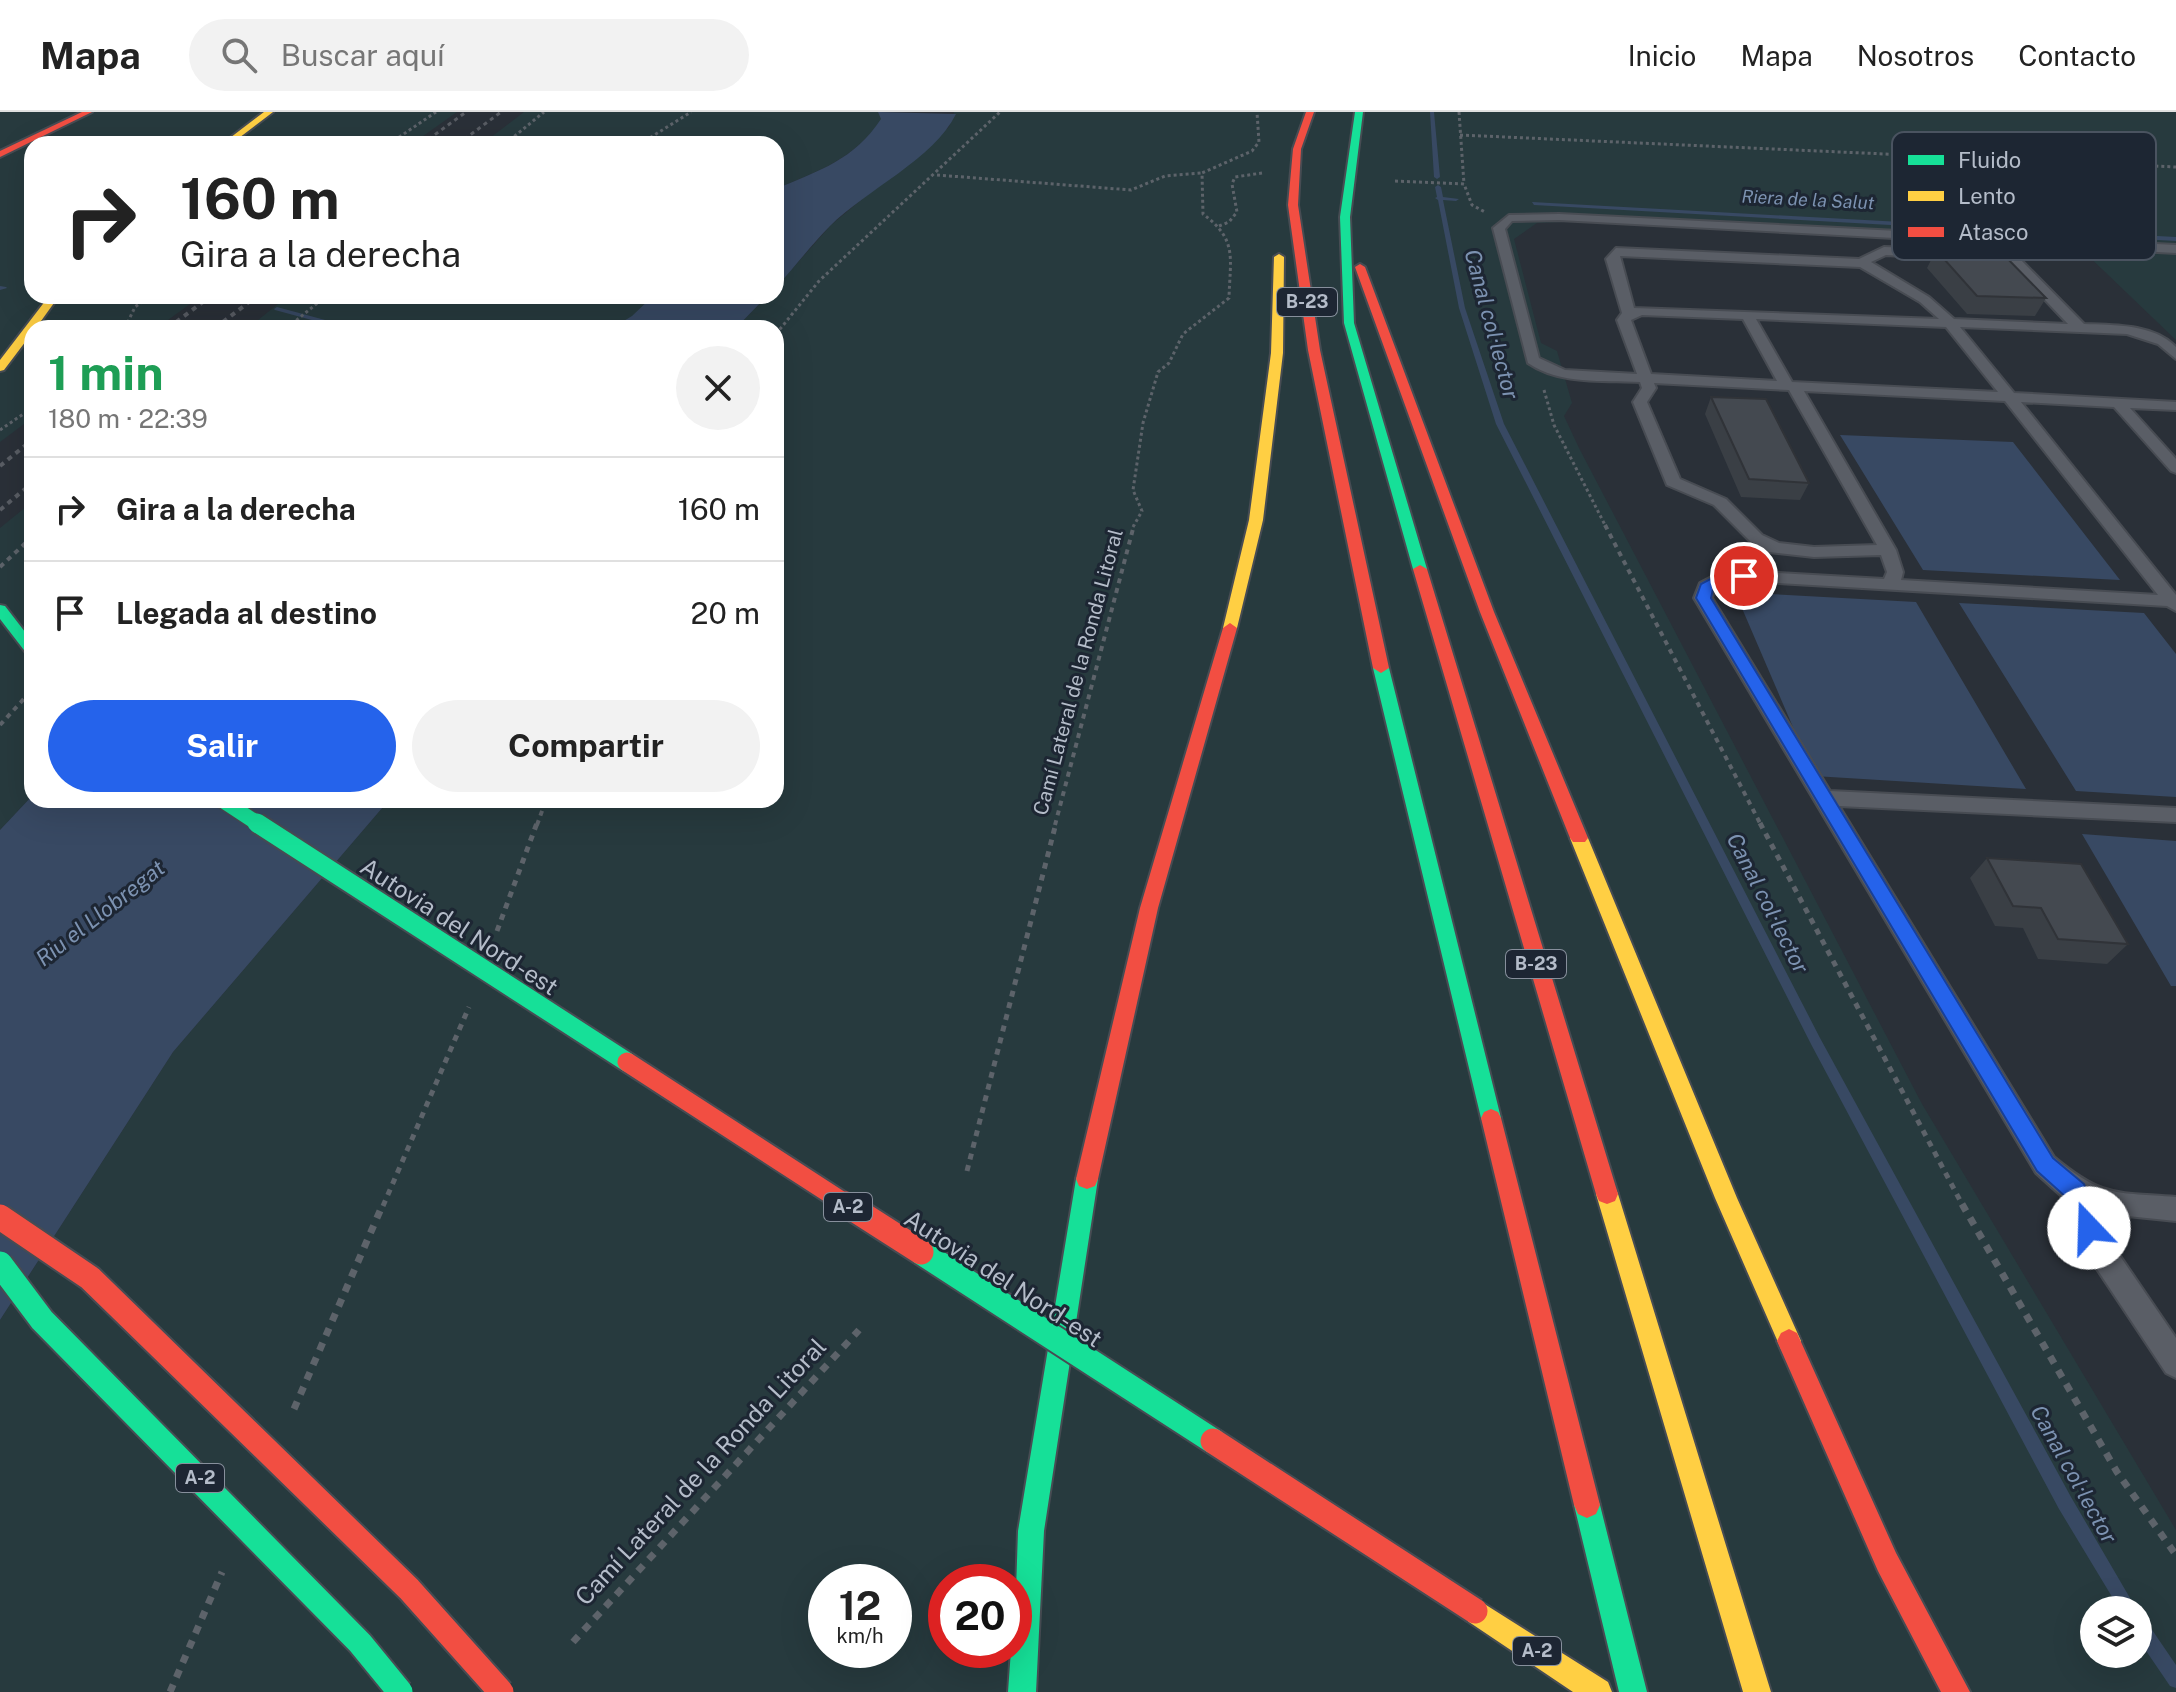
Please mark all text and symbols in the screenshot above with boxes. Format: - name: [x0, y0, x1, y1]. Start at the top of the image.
- search box: [189, 19, 749, 91]
- text: Mapa: [40, 33, 141, 78]
- icon: search: [217, 33, 261, 77]
- text: Buscar aquí: [281, 37, 445, 73]
- text: Inicio: [1628, 39, 1696, 72]
- text: Mapa: [1740, 39, 1813, 72]
- text: Nosotros: [1857, 39, 1974, 72]
- text: Contacto: [2018, 39, 2136, 72]
- legend: [1892, 132, 2156, 260]
- text: Fluido: [1958, 147, 2021, 173]
- text: 160 m: [180, 166, 340, 232]
- icon: right: [48, 168, 152, 272]
- text: Lento: [1958, 183, 2016, 209]
- water label: Riera de la Salut: [1741, 186, 1875, 213]
- text: Atasco: [1958, 219, 2028, 245]
- text: Gira a la derecha: [180, 233, 461, 275]
- water label: Canal col·lector: [1460, 246, 1525, 402]
- road number: B-23: [1277, 288, 1337, 316]
- text: 1 min: [48, 344, 164, 401]
- button: close: [676, 346, 760, 430]
- text: 180 m · 22:39: [48, 403, 208, 434]
- icon: right: [48, 487, 92, 531]
- text: Gira a la derecha: [116, 491, 356, 527]
- text: 160 m: [678, 491, 760, 527]
- street label: Camí Lateral de la Ronda Litoral: [1028, 526, 1128, 818]
- pin: [1710, 542, 1778, 610]
- icon: arrive: [1722, 554, 1766, 598]
- icon: arrive: [48, 591, 92, 635]
- text: Llegada al destino: [116, 595, 377, 631]
- text: 20 m: [691, 595, 760, 631]
- button: Salir: [48, 700, 396, 792]
- button: Compartir: [412, 700, 760, 792]
- water label: Canal col·lector: [1721, 829, 1815, 978]
- street label: Autovia del Nord-est: [355, 852, 564, 1001]
- water label: Riu el Llobregat: [30, 854, 170, 971]
- road number: B-23: [1506, 950, 1566, 978]
- position arrow: [2047, 1186, 2131, 1270]
- road number: A-2: [824, 1193, 872, 1221]
- street label: Autovia del Nord-est: [899, 1204, 1108, 1353]
- street label: Camí Lateral de la Ronda Litoral: [569, 1332, 831, 1610]
- water label: Canal col·lector: [2025, 1400, 2123, 1548]
- road number: A-2: [176, 1464, 224, 1492]
- speed limit sign: 20: [928, 1564, 1032, 1668]
- text: 12: [839, 1582, 881, 1629]
- map controls: [2080, 1596, 2152, 1668]
- button: layers: [2080, 1596, 2152, 1668]
- text: km/h: [836, 1624, 884, 1648]
- road number: A-2: [1513, 1637, 1561, 1665]

